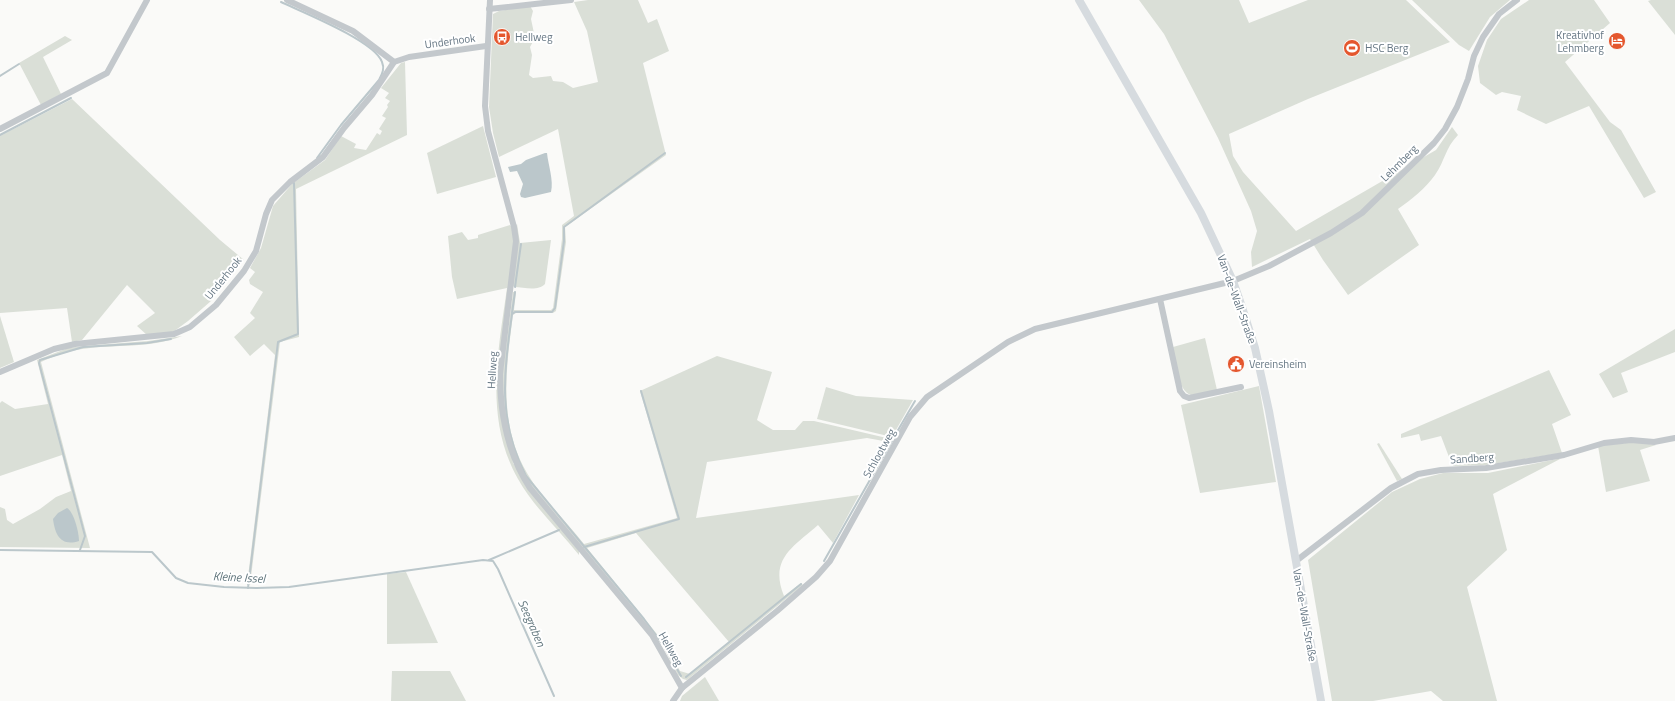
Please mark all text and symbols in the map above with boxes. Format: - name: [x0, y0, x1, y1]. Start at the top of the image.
- bus stop icon: Hellweg: [492, 27, 512, 47]
- place label: Kreativhof Lehmberg: [1556, 27, 1604, 56]
- street label: Underhook: [424, 29, 477, 52]
- place label: Hellweg: [515, 29, 553, 45]
- hotel icon: Kreativhof Lehmberg: [1607, 31, 1627, 51]
- sports icon: HSC Berg: [1342, 38, 1362, 58]
- place label: HSC Berg: [1365, 40, 1409, 56]
- street label: Lehmberg: [1377, 141, 1421, 185]
- street label: Van-de-Wall-Straße: [1213, 252, 1261, 346]
- street label: Underhook: [201, 253, 246, 303]
- street label: Hellweg: [483, 350, 501, 389]
- public building icon: Vereinsheim: [1226, 354, 1246, 374]
- place label: Vereinsheim: [1249, 356, 1306, 372]
- street label: Schlootweg: [859, 425, 899, 481]
- street label: Sandberg: [1450, 448, 1495, 468]
- water label: Kleine Issel: [212, 566, 267, 588]
- street label: Van-de-Wall-Straße: [1289, 567, 1321, 663]
- water label: Seegraben: [513, 596, 551, 651]
- street label: Hellweg: [655, 629, 687, 670]

